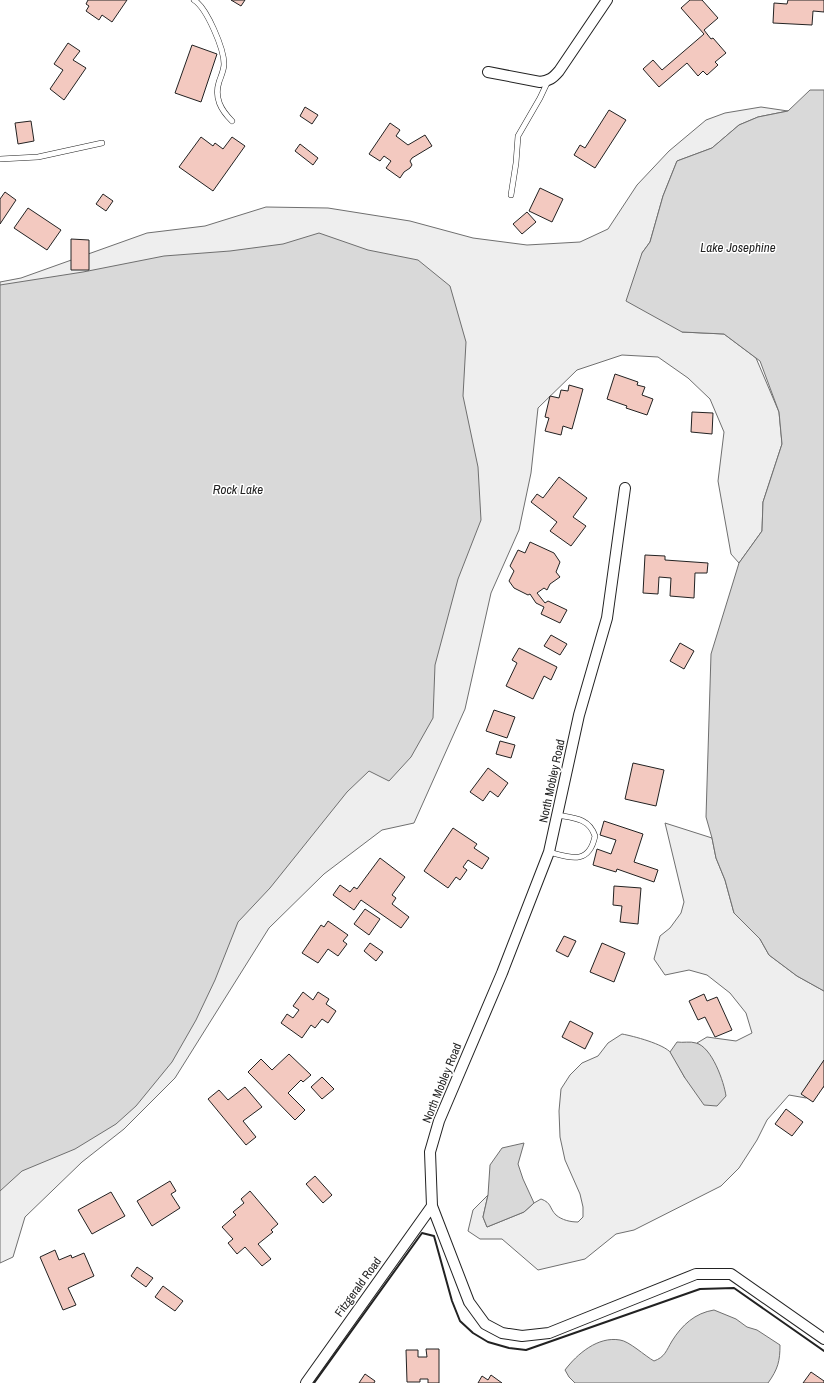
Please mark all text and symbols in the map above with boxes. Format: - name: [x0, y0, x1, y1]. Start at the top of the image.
- water label: Lake Josephine: [700, 239, 776, 256]
- water label: Rock Lake: [213, 481, 263, 498]
- street label: North Mobley Road: [535, 738, 569, 824]
- street label: North Mobley Road: [419, 1041, 465, 1125]
- street label: Fitzgerald Road: [331, 1254, 385, 1320]

